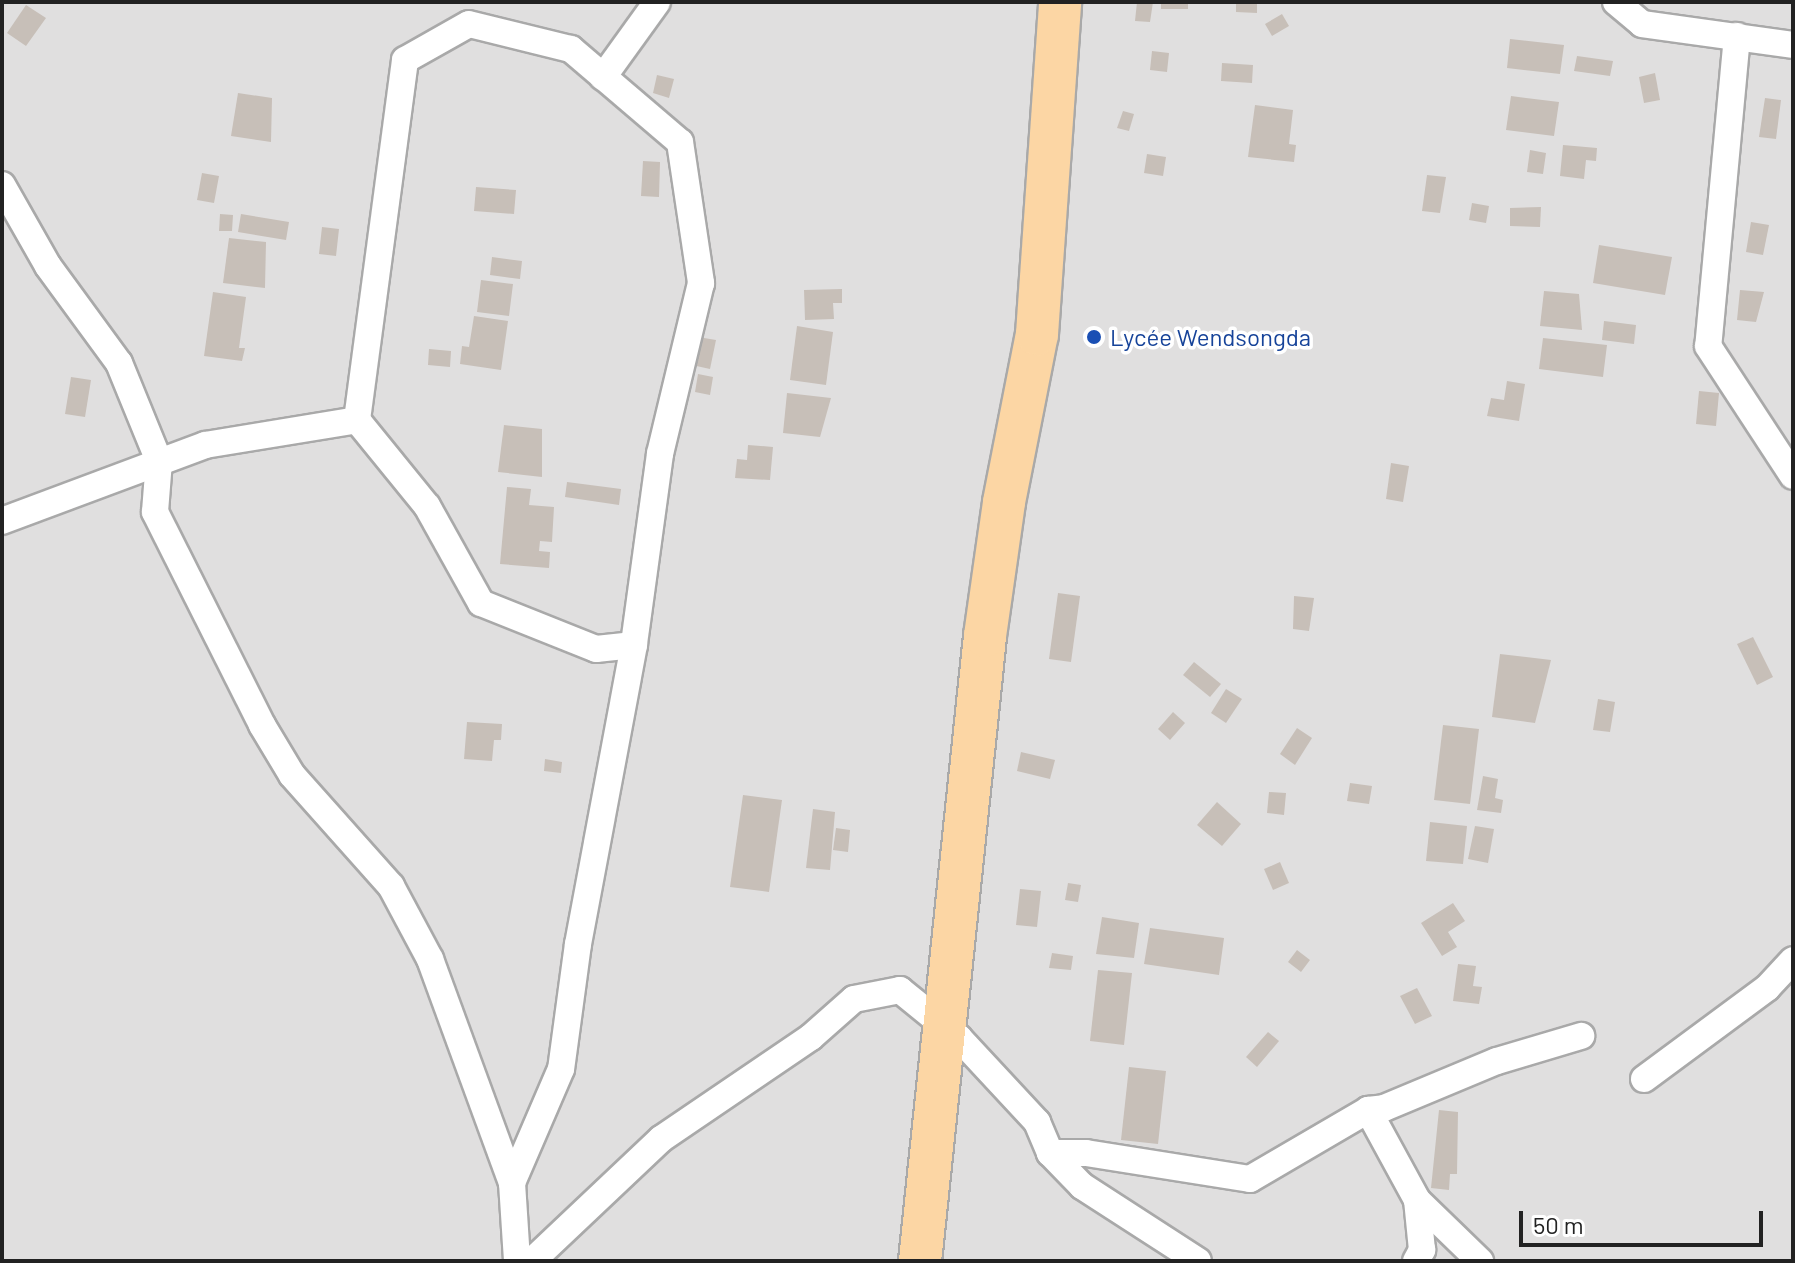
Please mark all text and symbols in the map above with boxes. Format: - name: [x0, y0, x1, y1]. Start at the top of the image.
- place label: Lycée Wendsongda: [1110, 323, 1311, 351]
- marker: Lycée Wendsongda: [1085, 328, 1103, 346]
- scale bar: [1523, 1195, 1767, 1245]
- text: 50 m: [1533, 1210, 1584, 1239]

